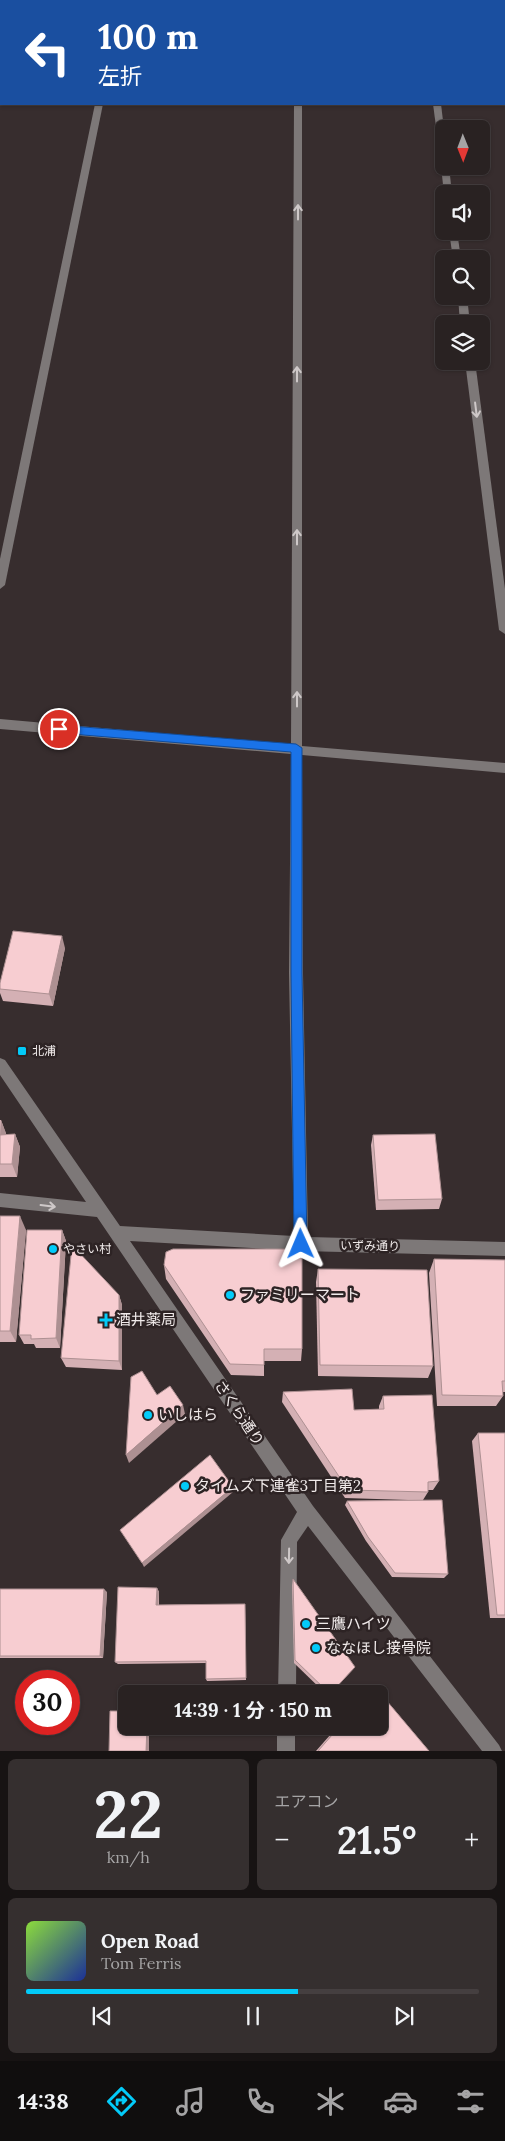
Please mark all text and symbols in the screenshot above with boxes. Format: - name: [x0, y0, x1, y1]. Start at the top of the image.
- text: 100 m: [98, 14, 198, 59]
- icon: left: [15, 20, 80, 85]
- text: 左折: [98, 62, 142, 90]
- north arrow: [435, 120, 490, 175]
- map controls: [435, 120, 490, 370]
- button: sound: [435, 185, 490, 240]
- one-way arrow: [293, 204, 303, 220]
- button: search: [435, 250, 490, 305]
- button: layers: [435, 315, 490, 370]
- one-way arrow: [292, 367, 302, 383]
- one-way arrow: [472, 401, 482, 417]
- one-way arrow: [292, 529, 302, 546]
- one-way arrow: [292, 692, 302, 708]
- pin: [38, 708, 80, 750]
- icon: arrive: [45, 715, 73, 743]
- place label: 北浦: [32, 1043, 56, 1058]
- marker: 北浦: [16, 1045, 28, 1057]
- one-way arrow: [40, 1201, 56, 1211]
- position arrow: [274, 1217, 326, 1269]
- street label: いずみ通り: [340, 1237, 400, 1254]
- place label: やさい村: [63, 1241, 112, 1256]
- marker: やさい村: [47, 1243, 59, 1255]
- place label: ファミリーマート: [240, 1285, 360, 1304]
- marker: ファミリーマート: [224, 1289, 236, 1301]
- place label: 酒井薬局: [116, 1310, 176, 1329]
- marker: 酒井薬局: [100, 1314, 112, 1326]
- street label: さくら通り: [211, 1376, 268, 1449]
- place label: いしはら: [158, 1405, 218, 1424]
- marker: いしはら: [142, 1409, 154, 1421]
- place label: タイムズ下連雀3丁目第2: [195, 1476, 361, 1495]
- marker: タイムズ下連雀3丁目第2: [179, 1480, 191, 1492]
- one-way arrow: [284, 1548, 294, 1564]
- place label: 三鷹ハイツ: [316, 1614, 391, 1633]
- marker: 三鷹ハイツ: [300, 1618, 312, 1630]
- place label: ななほし接骨院: [326, 1638, 431, 1657]
- marker: ななほし接骨院: [310, 1642, 322, 1654]
- speed limit sign: 30: [15, 1670, 80, 1735]
- text: 14:39 · 1 分 · 150 m: [174, 1698, 332, 1722]
- text: 22: [94, 1773, 163, 1856]
- text: エアコン: [275, 1791, 339, 1811]
- text: 21.5°: [337, 1816, 417, 1864]
- text: −: [275, 1822, 289, 1858]
- text: +: [464, 1822, 479, 1858]
- text: km/h: [107, 1847, 150, 1867]
- text: Open Road: [101, 1929, 199, 1953]
- text: Tom Ferris: [101, 1953, 181, 1973]
- icon: previous: [88, 2002, 116, 2030]
- icon: pause: [239, 2002, 267, 2030]
- icon: next: [390, 2002, 418, 2030]
- icon: directions: [104, 2084, 139, 2119]
- icon: music: [173, 2084, 208, 2119]
- icon: phone: [243, 2084, 278, 2119]
- icon: climate: [313, 2084, 348, 2119]
- icon: car: [383, 2084, 418, 2119]
- icon: filters: [453, 2084, 488, 2119]
- text: 14:38: [17, 2087, 69, 2115]

